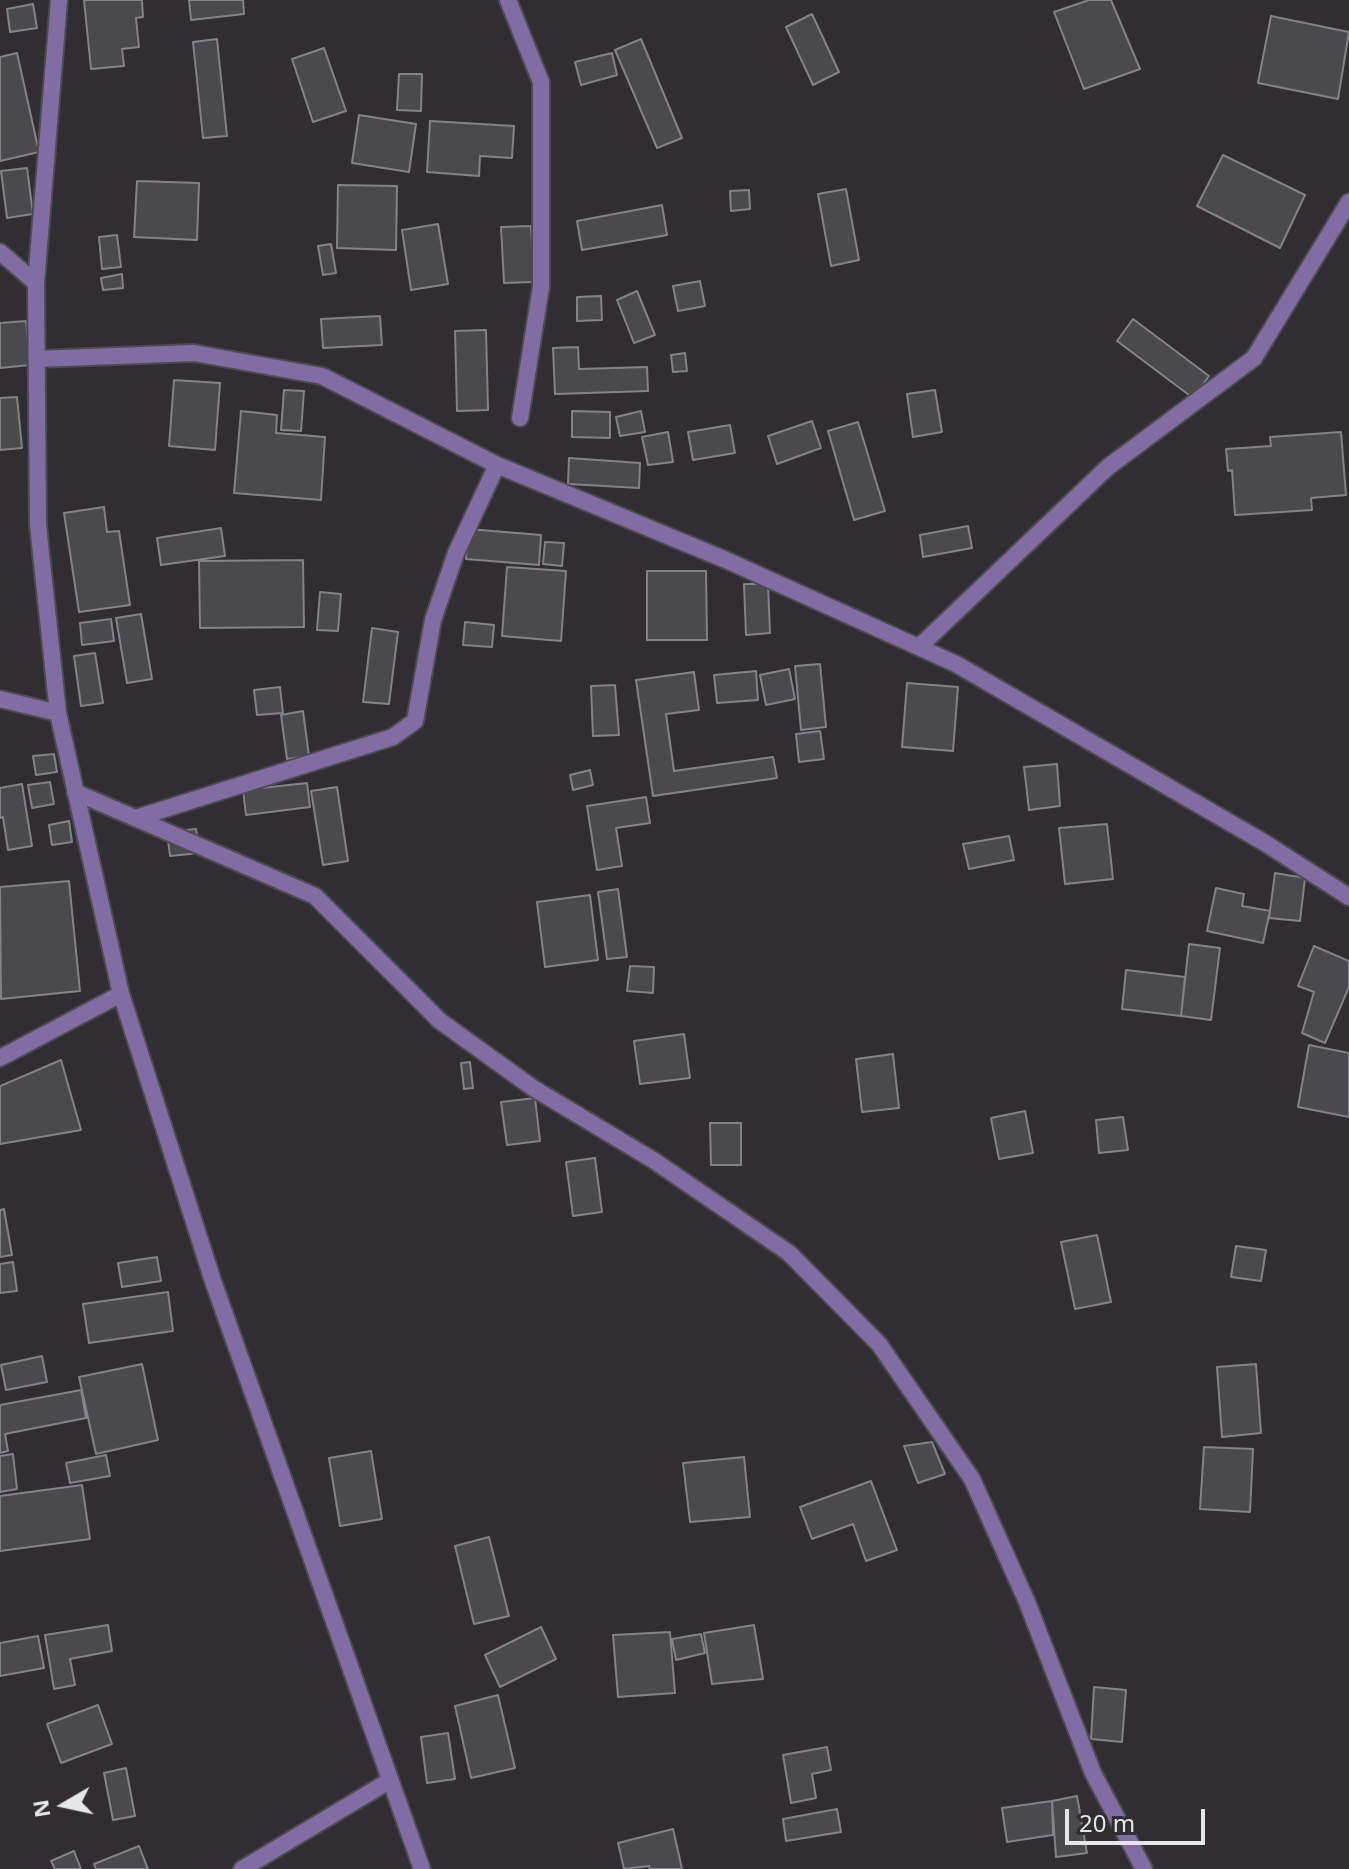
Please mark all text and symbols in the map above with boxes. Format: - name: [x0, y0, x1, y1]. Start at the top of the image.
- north arrow: [24, 1765, 104, 1845]
- scale bar: [1069, 1793, 1209, 1843]
- text: N: [24, 1798, 57, 1820]
- text: 20 m: [1079, 1806, 1135, 1839]

